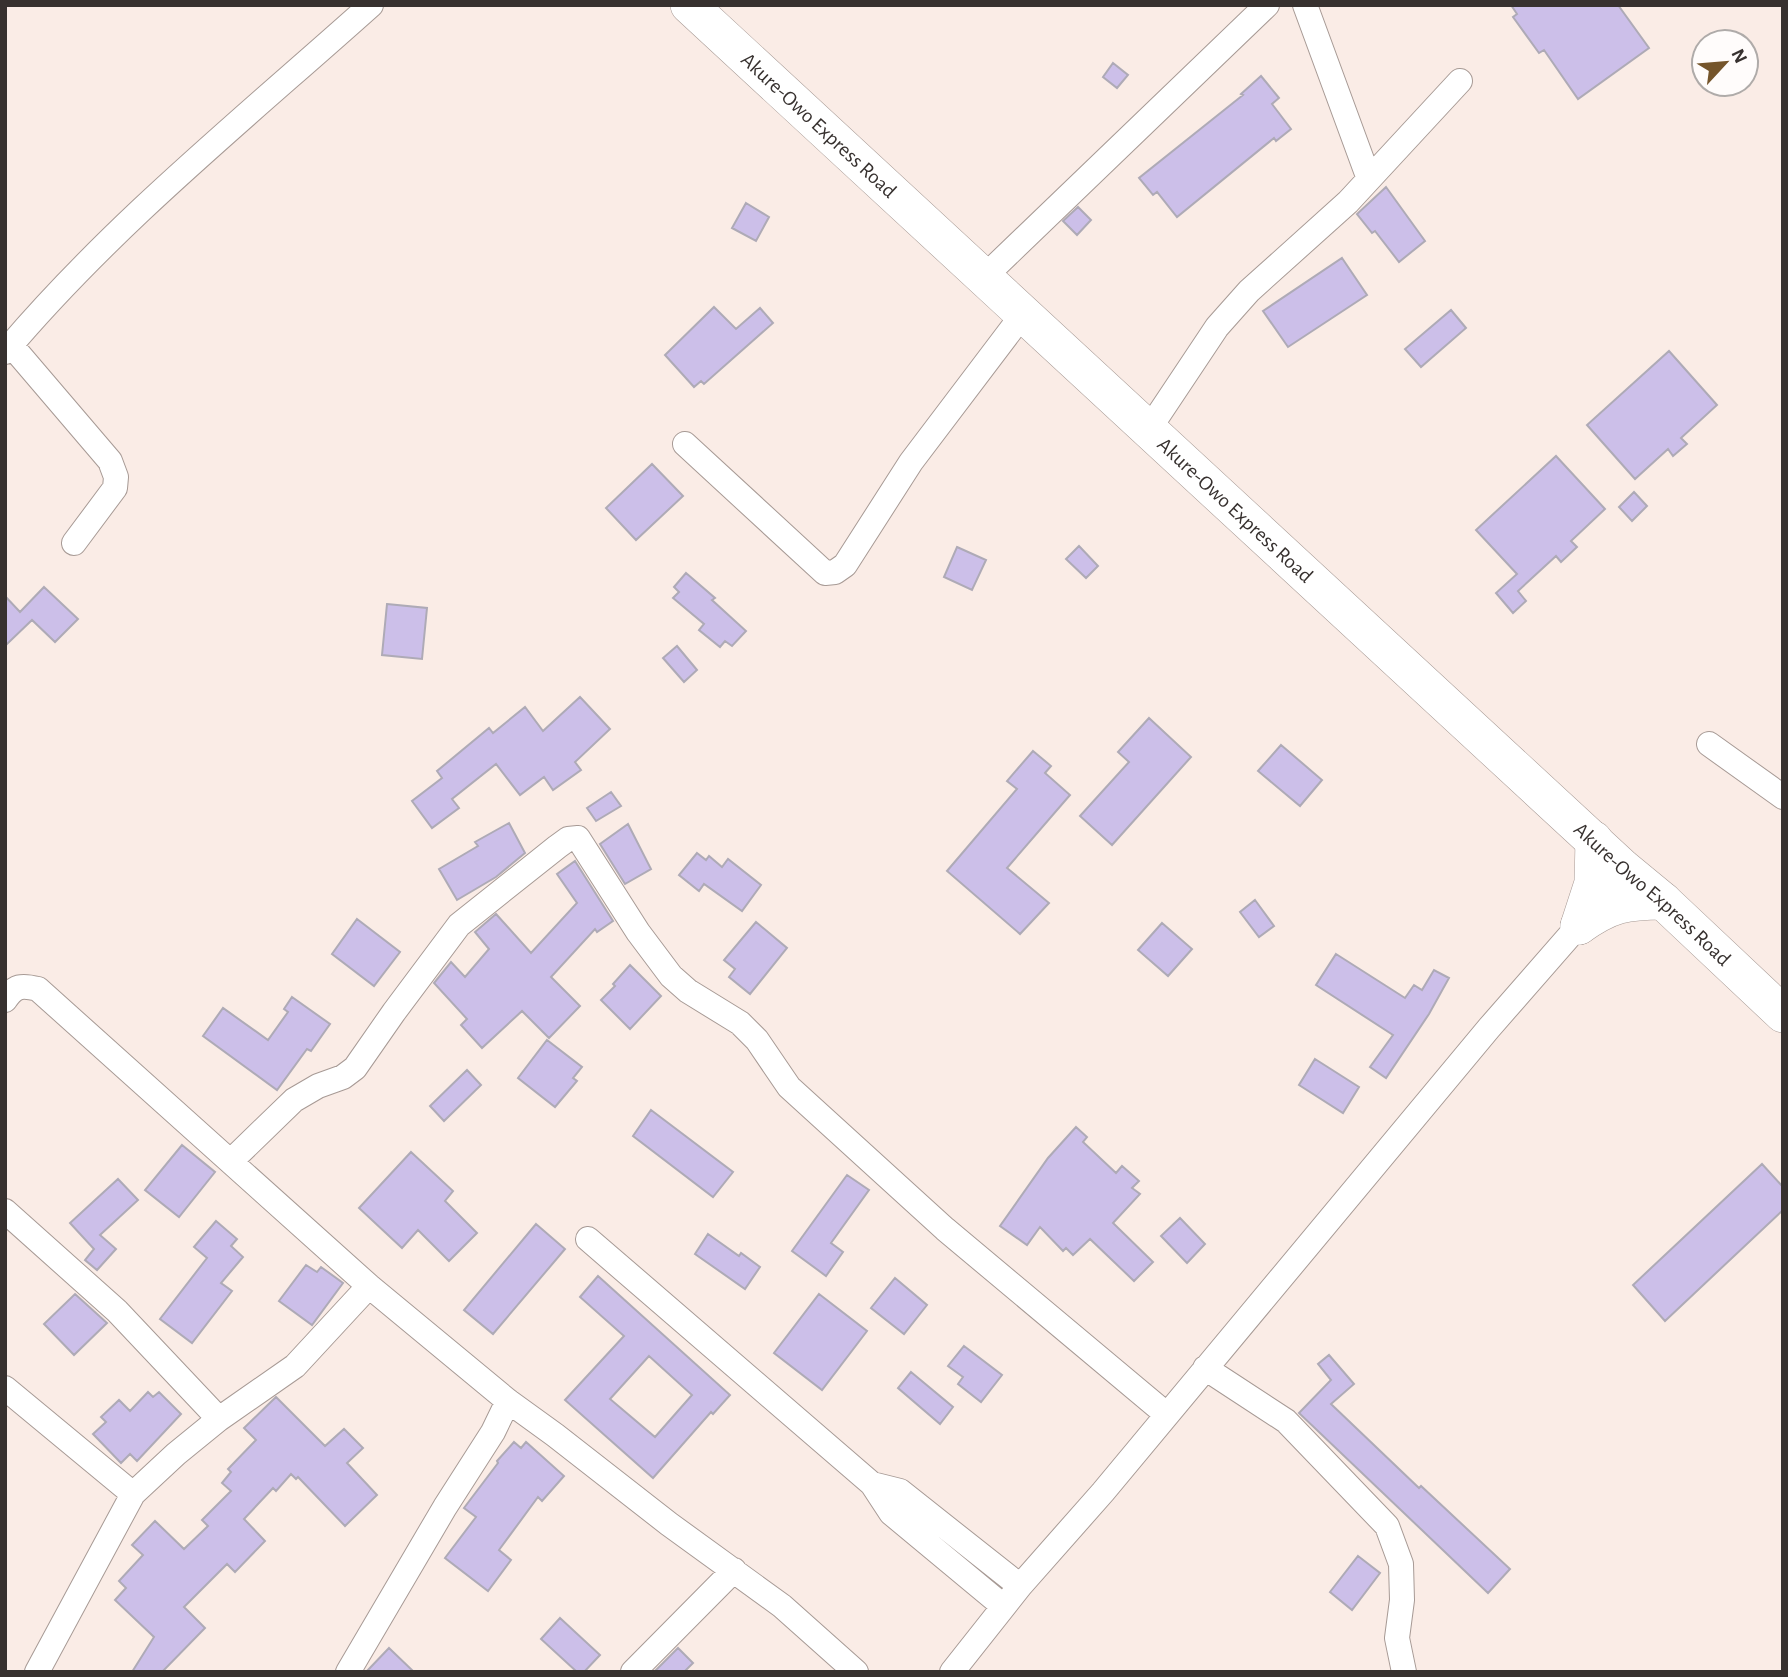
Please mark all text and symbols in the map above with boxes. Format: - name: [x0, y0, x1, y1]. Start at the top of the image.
- north arrow: [1690, 28, 1760, 98]
- text: N: [1727, 46, 1750, 66]
- street label: Akure-Owo Express Road: [737, 48, 901, 202]
- street label: Akure-Owo Express Road: [1154, 433, 1317, 587]
- street label: Akure-Owo Express Road: [1570, 818, 1735, 970]

